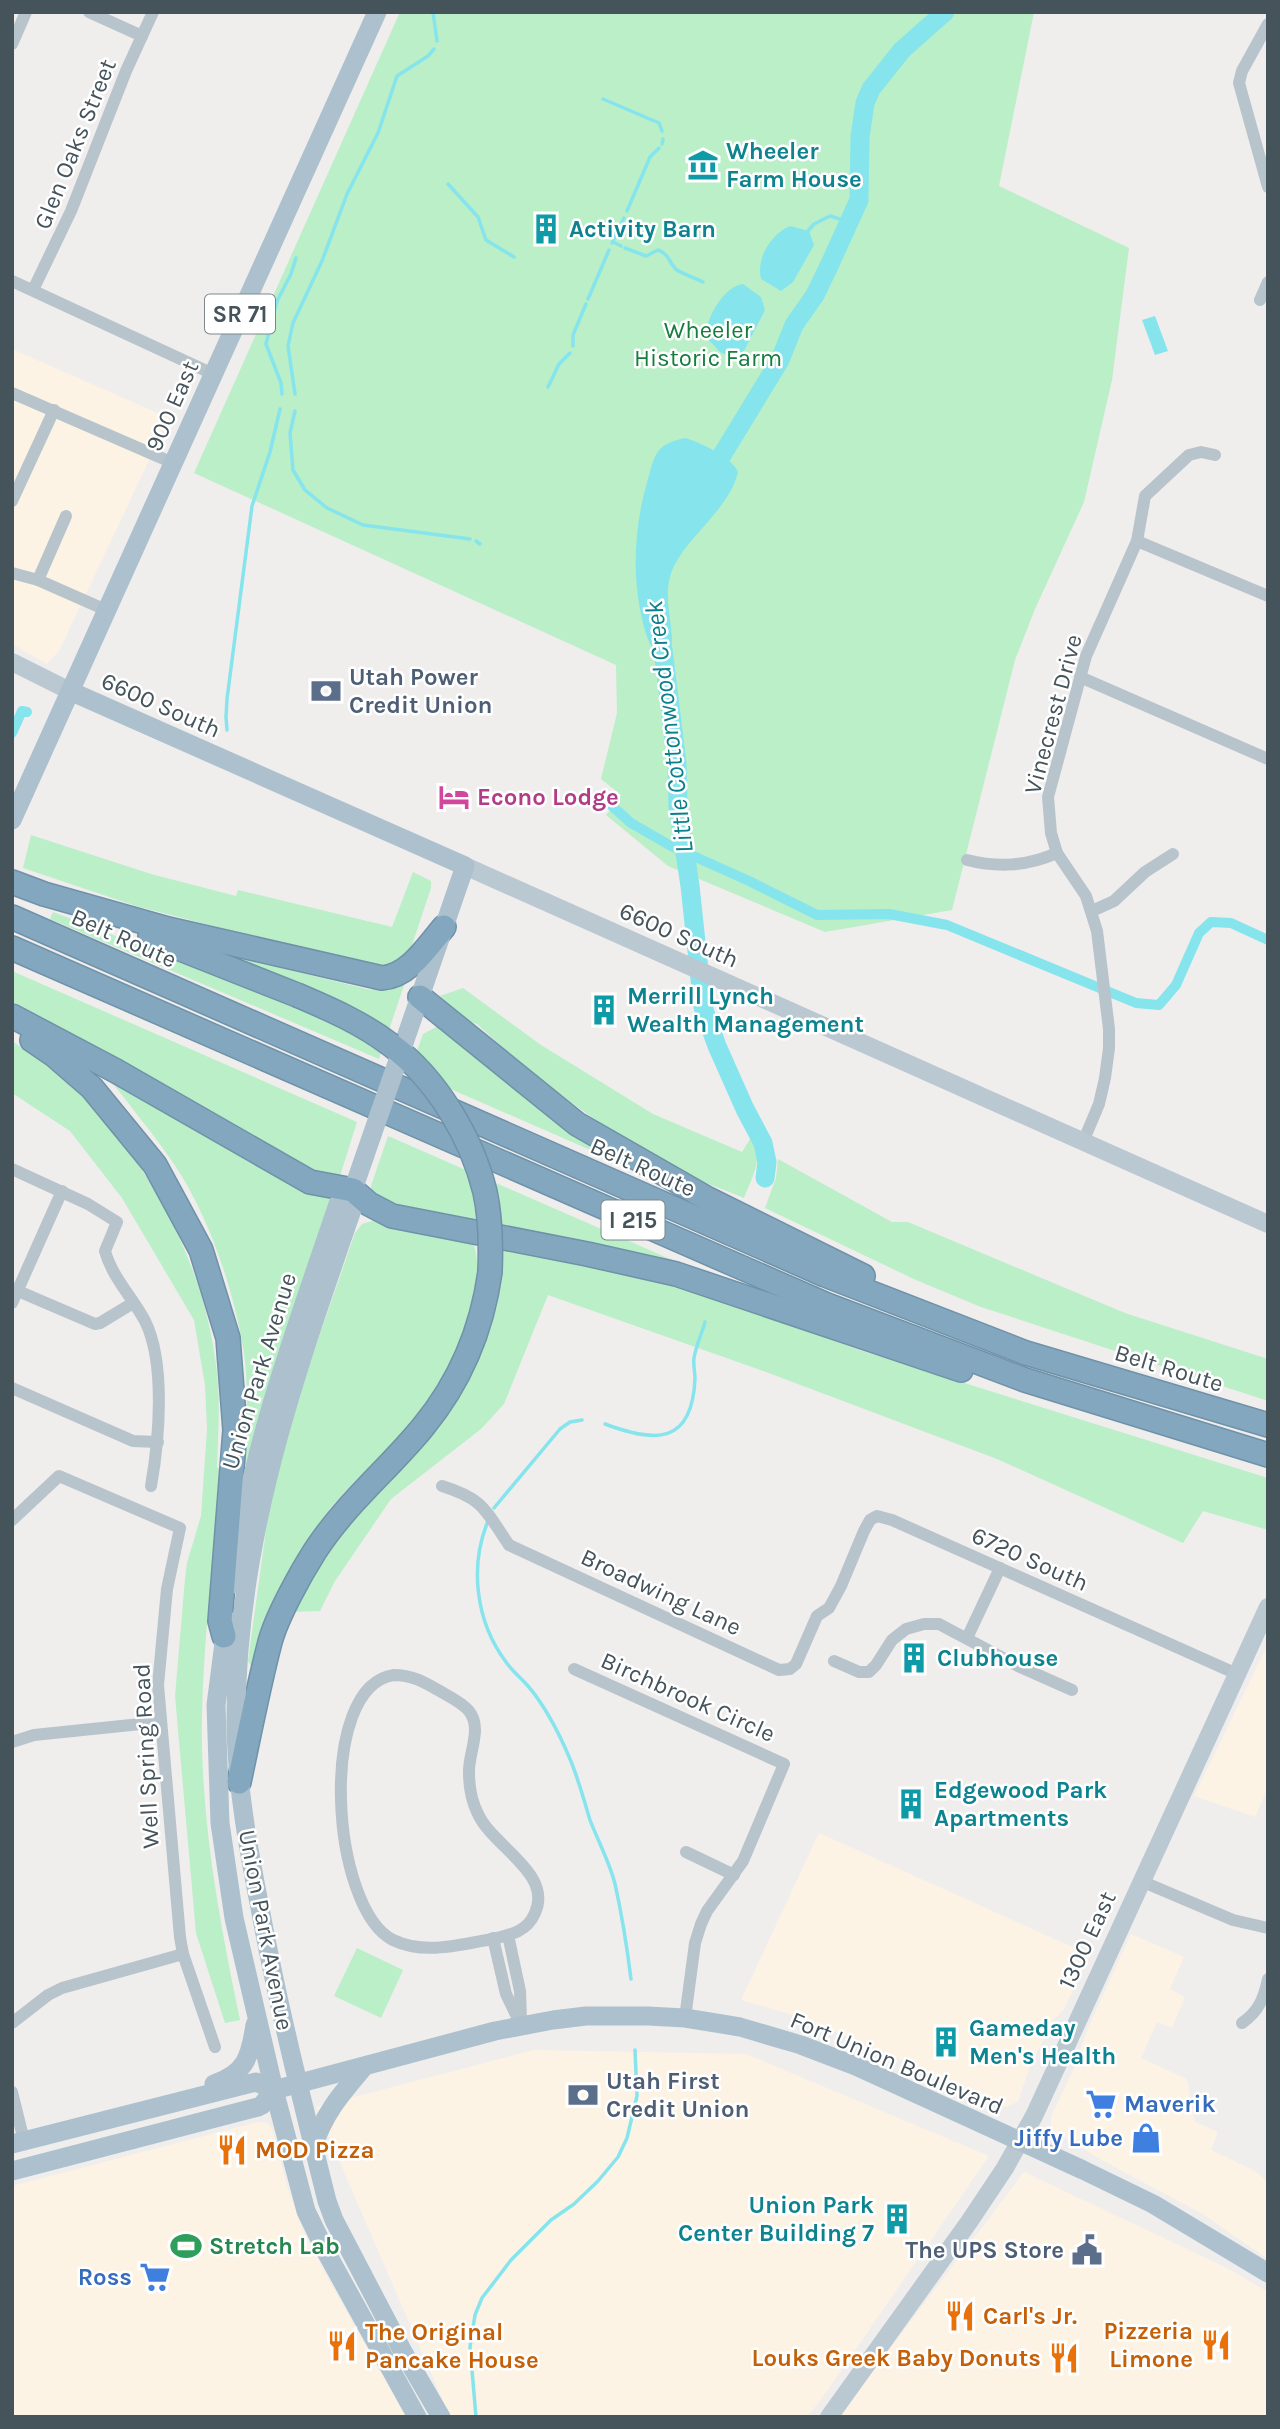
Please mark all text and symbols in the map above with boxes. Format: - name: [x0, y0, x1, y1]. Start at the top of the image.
- street label: Glen Oaks Street: [28, 55, 122, 233]
- place label: Wheeler Farm House: [726, 137, 862, 193]
- museum icon: Wheeler Farm House: [686, 148, 720, 182]
- building icon: Activity Barn: [529, 212, 563, 246]
- place label: Activity Barn: [569, 215, 716, 243]
- road number: SR 71: [205, 294, 275, 334]
- park label: Wheeler Historic Farm: [634, 316, 782, 372]
- street label: 900 East: [140, 356, 204, 456]
- water label: Little Cottonwood Creek: [638, 598, 700, 855]
- street label: Vinecrest Drive: [1018, 631, 1088, 797]
- place label: Utah Power Credit Union: [349, 663, 492, 719]
- street label: 6600 South: [97, 666, 225, 744]
- bank icon: Utah Power Credit Union: [309, 674, 343, 708]
- hotel icon: Econo Lodge: [437, 780, 471, 814]
- place label: Econo Lodge: [477, 783, 619, 811]
- street label: 6600 South: [615, 896, 743, 974]
- street label: Belt Route: [67, 902, 181, 974]
- place label: Merrill Lynch Wealth Management: [627, 982, 864, 1038]
- building icon: Merrill Lynch Wealth Management: [587, 993, 621, 1027]
- street label: Belt Route: [586, 1131, 700, 1203]
- road number: I 215: [602, 1200, 664, 1240]
- street label: Union Park Avenue: [216, 1269, 302, 1473]
- street label: Belt Route: [1111, 1338, 1227, 1398]
- street label: 6720 South: [967, 1521, 1093, 1597]
- street label: Broadwing Lane: [576, 1543, 746, 1641]
- building icon: Clubhouse: [897, 1641, 931, 1675]
- place label: Clubhouse: [937, 1644, 1058, 1672]
- street label: Birchbrook Circle: [596, 1646, 780, 1748]
- street label: Well Spring Road: [127, 1663, 165, 1849]
- place label: Edgewood Park Apartments: [934, 1776, 1107, 1832]
- building icon: Edgewood Park Apartments: [894, 1787, 928, 1821]
- street label: Union Park Avenue: [233, 1827, 299, 2033]
- street label: 1300 East: [1052, 1887, 1122, 1993]
- street label: Fort Union Boulevard: [786, 2005, 1008, 2121]
- place label: Gameday Men's Health: [969, 2014, 1116, 2070]
- building icon: Gameday Men's Health: [929, 2025, 963, 2059]
- place label: Utah First Credit Union: [606, 2067, 749, 2123]
- bank icon: Utah First Credit Union: [566, 2078, 600, 2112]
- supermarket icon: Maverik: [1084, 2087, 1118, 2121]
- place label: Maverik: [1124, 2090, 1216, 2118]
- shop icon: Jiffy Lube: [1129, 2121, 1163, 2155]
- place label: Jiffy Lube: [1014, 2124, 1123, 2152]
- restaurant icon: MOD Pizza: [215, 2133, 249, 2167]
- place label: MOD Pizza: [255, 2136, 375, 2164]
- place label: Union Park Center Building 7: [678, 2191, 874, 2247]
- building icon: Union Park Center Building 7: [880, 2202, 914, 2236]
- sports icon: Stretch Lab: [169, 2229, 203, 2263]
- place label: Stretch Lab: [209, 2232, 340, 2260]
- public building icon: The UPS Store: [1070, 2233, 1104, 2267]
- place label: The UPS Store: [905, 2236, 1064, 2264]
- supermarket icon: Ross: [138, 2260, 172, 2294]
- place label: Ross: [78, 2263, 132, 2291]
- restaurant icon: Carl's Jr.: [943, 2299, 977, 2333]
- place label: Carl's Jr.: [983, 2302, 1077, 2330]
- place label: Pizzeria Limone: [1103, 2317, 1193, 2373]
- place label: The Original Pancake House: [365, 2318, 539, 2374]
- restaurant icon: Pizzeria Limone: [1199, 2328, 1233, 2362]
- restaurant icon: The Original Pancake House: [325, 2329, 359, 2363]
- restaurant icon: Louks Greek Baby Donuts: [1047, 2341, 1081, 2375]
- place label: Louks Greek Baby Donuts: [752, 2344, 1041, 2372]

